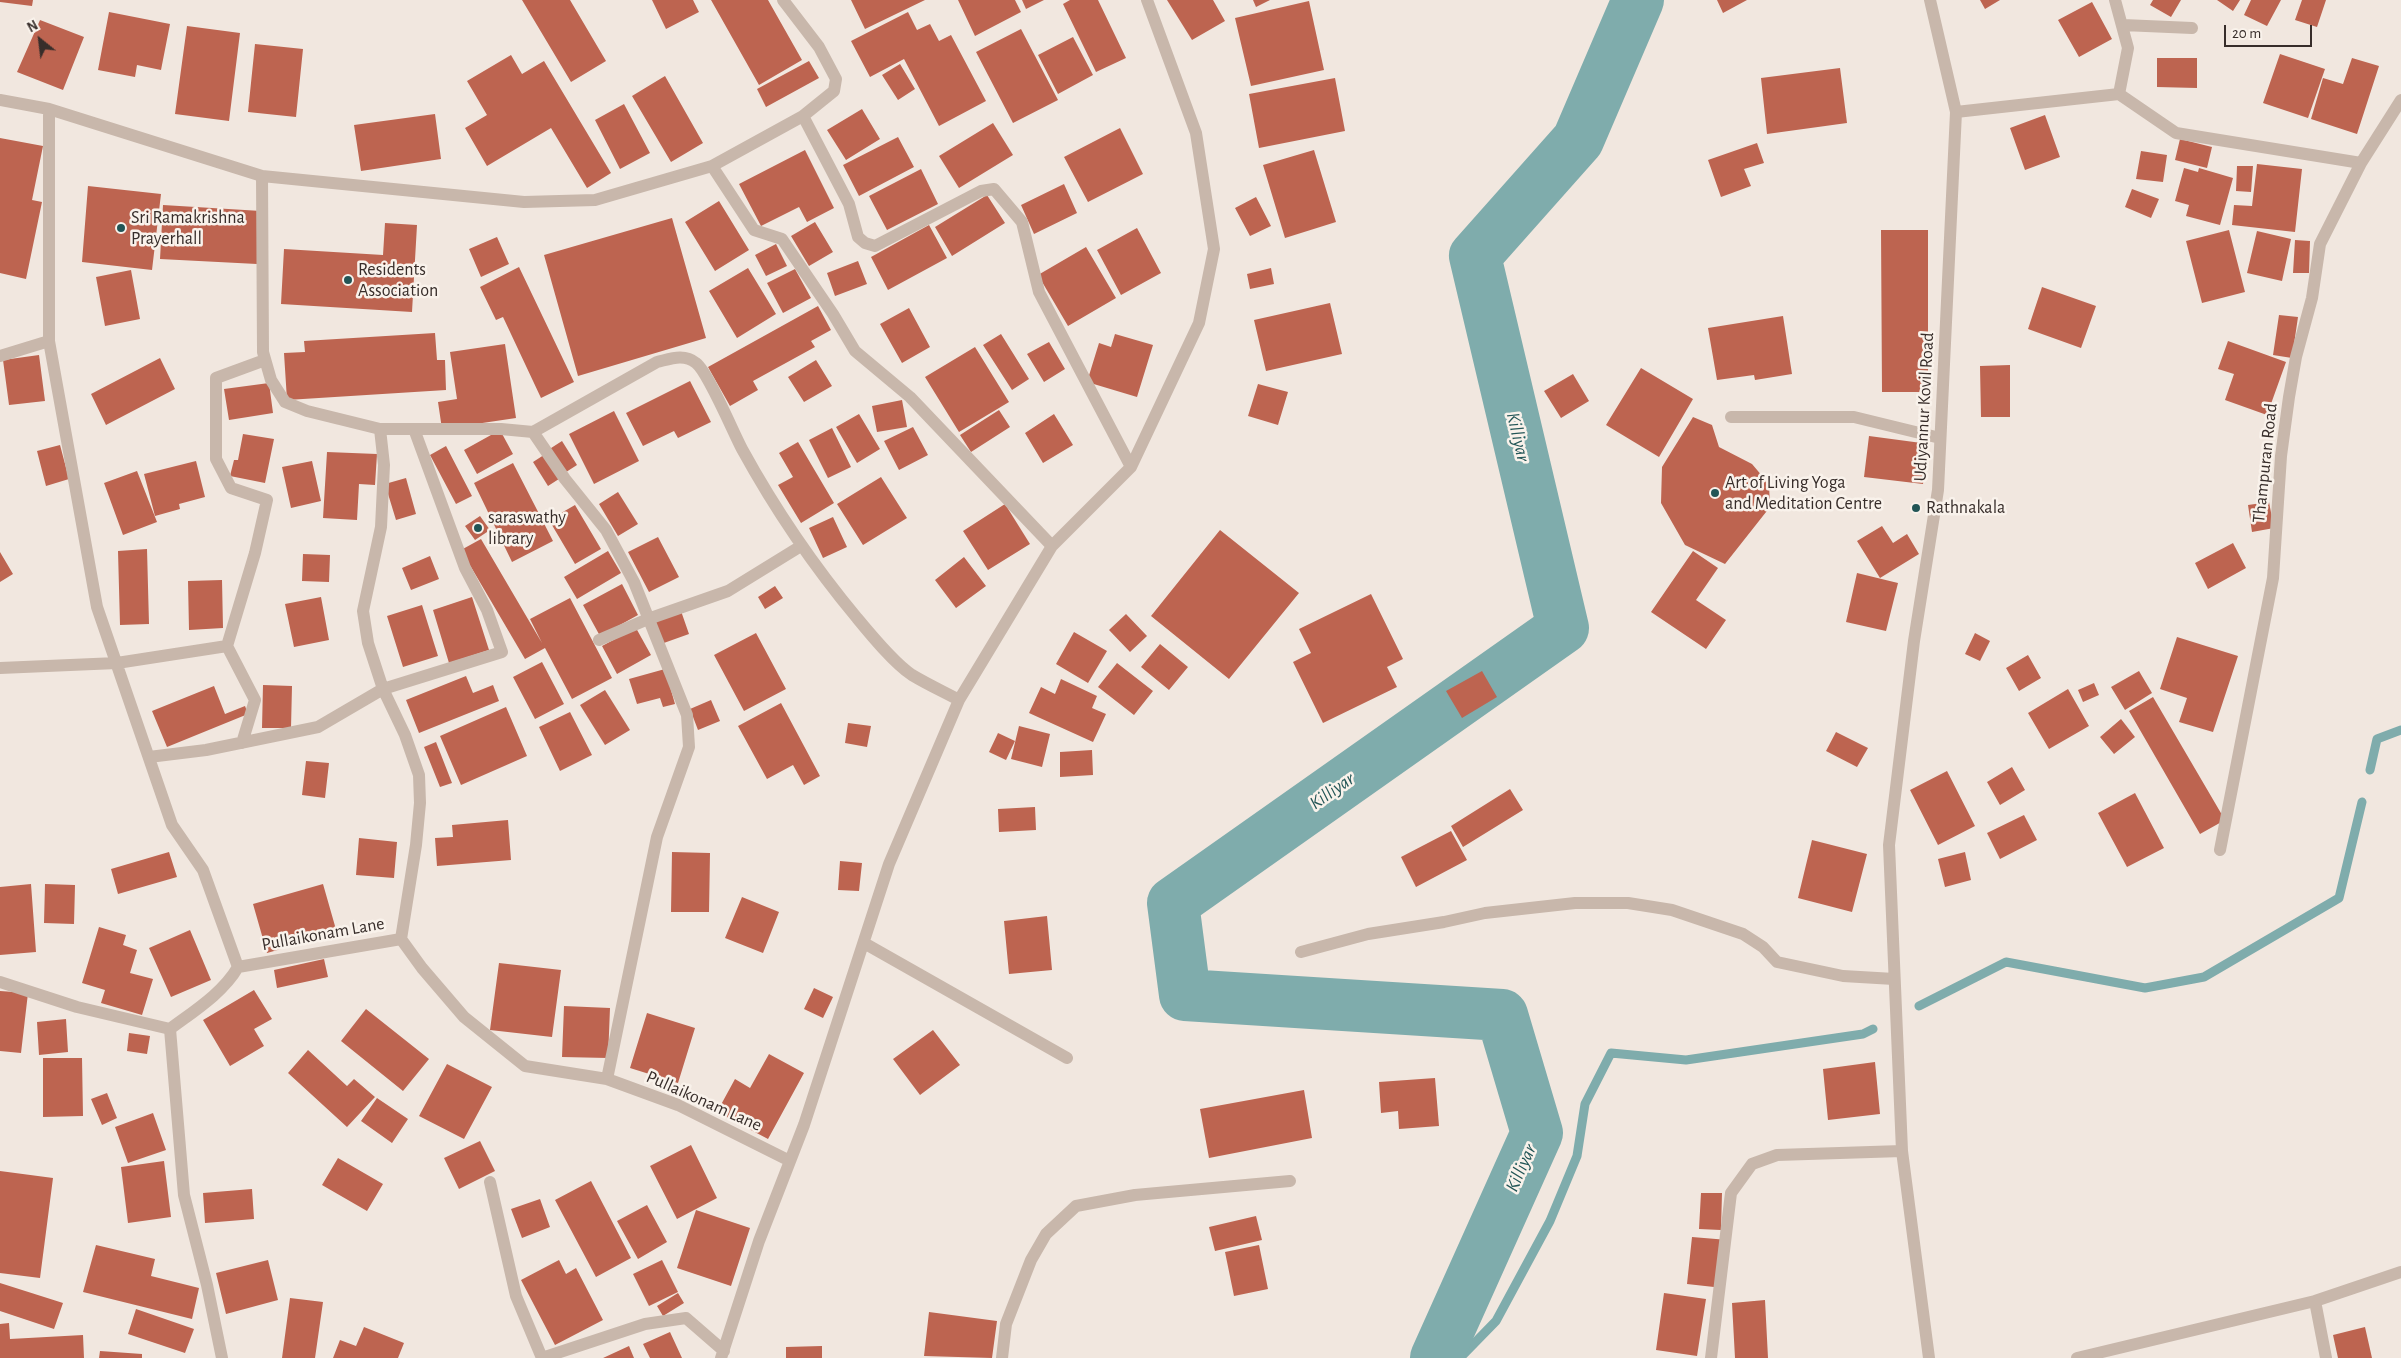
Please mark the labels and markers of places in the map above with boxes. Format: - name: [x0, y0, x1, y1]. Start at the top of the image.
- place label: Sri Ramakrishna Prayerhall: [131, 207, 245, 250]
- marker: Sri Ramakrishna Prayerhall: [115, 222, 127, 234]
- place label: Residents Association: [358, 259, 438, 302]
- marker: Residents Association: [342, 274, 354, 286]
- place label: Art of Living Yoga and Meditation Centre: [1725, 472, 1882, 514]
- marker: Art of Living Yoga and Meditation Centre: [1709, 487, 1721, 499]
- place label: Rathnakala: [1926, 497, 2005, 519]
- marker: Rathnakala: [1910, 502, 1922, 514]
- place label: saraswathy library: [488, 507, 566, 550]
- marker: saraswathy library: [472, 522, 484, 534]

